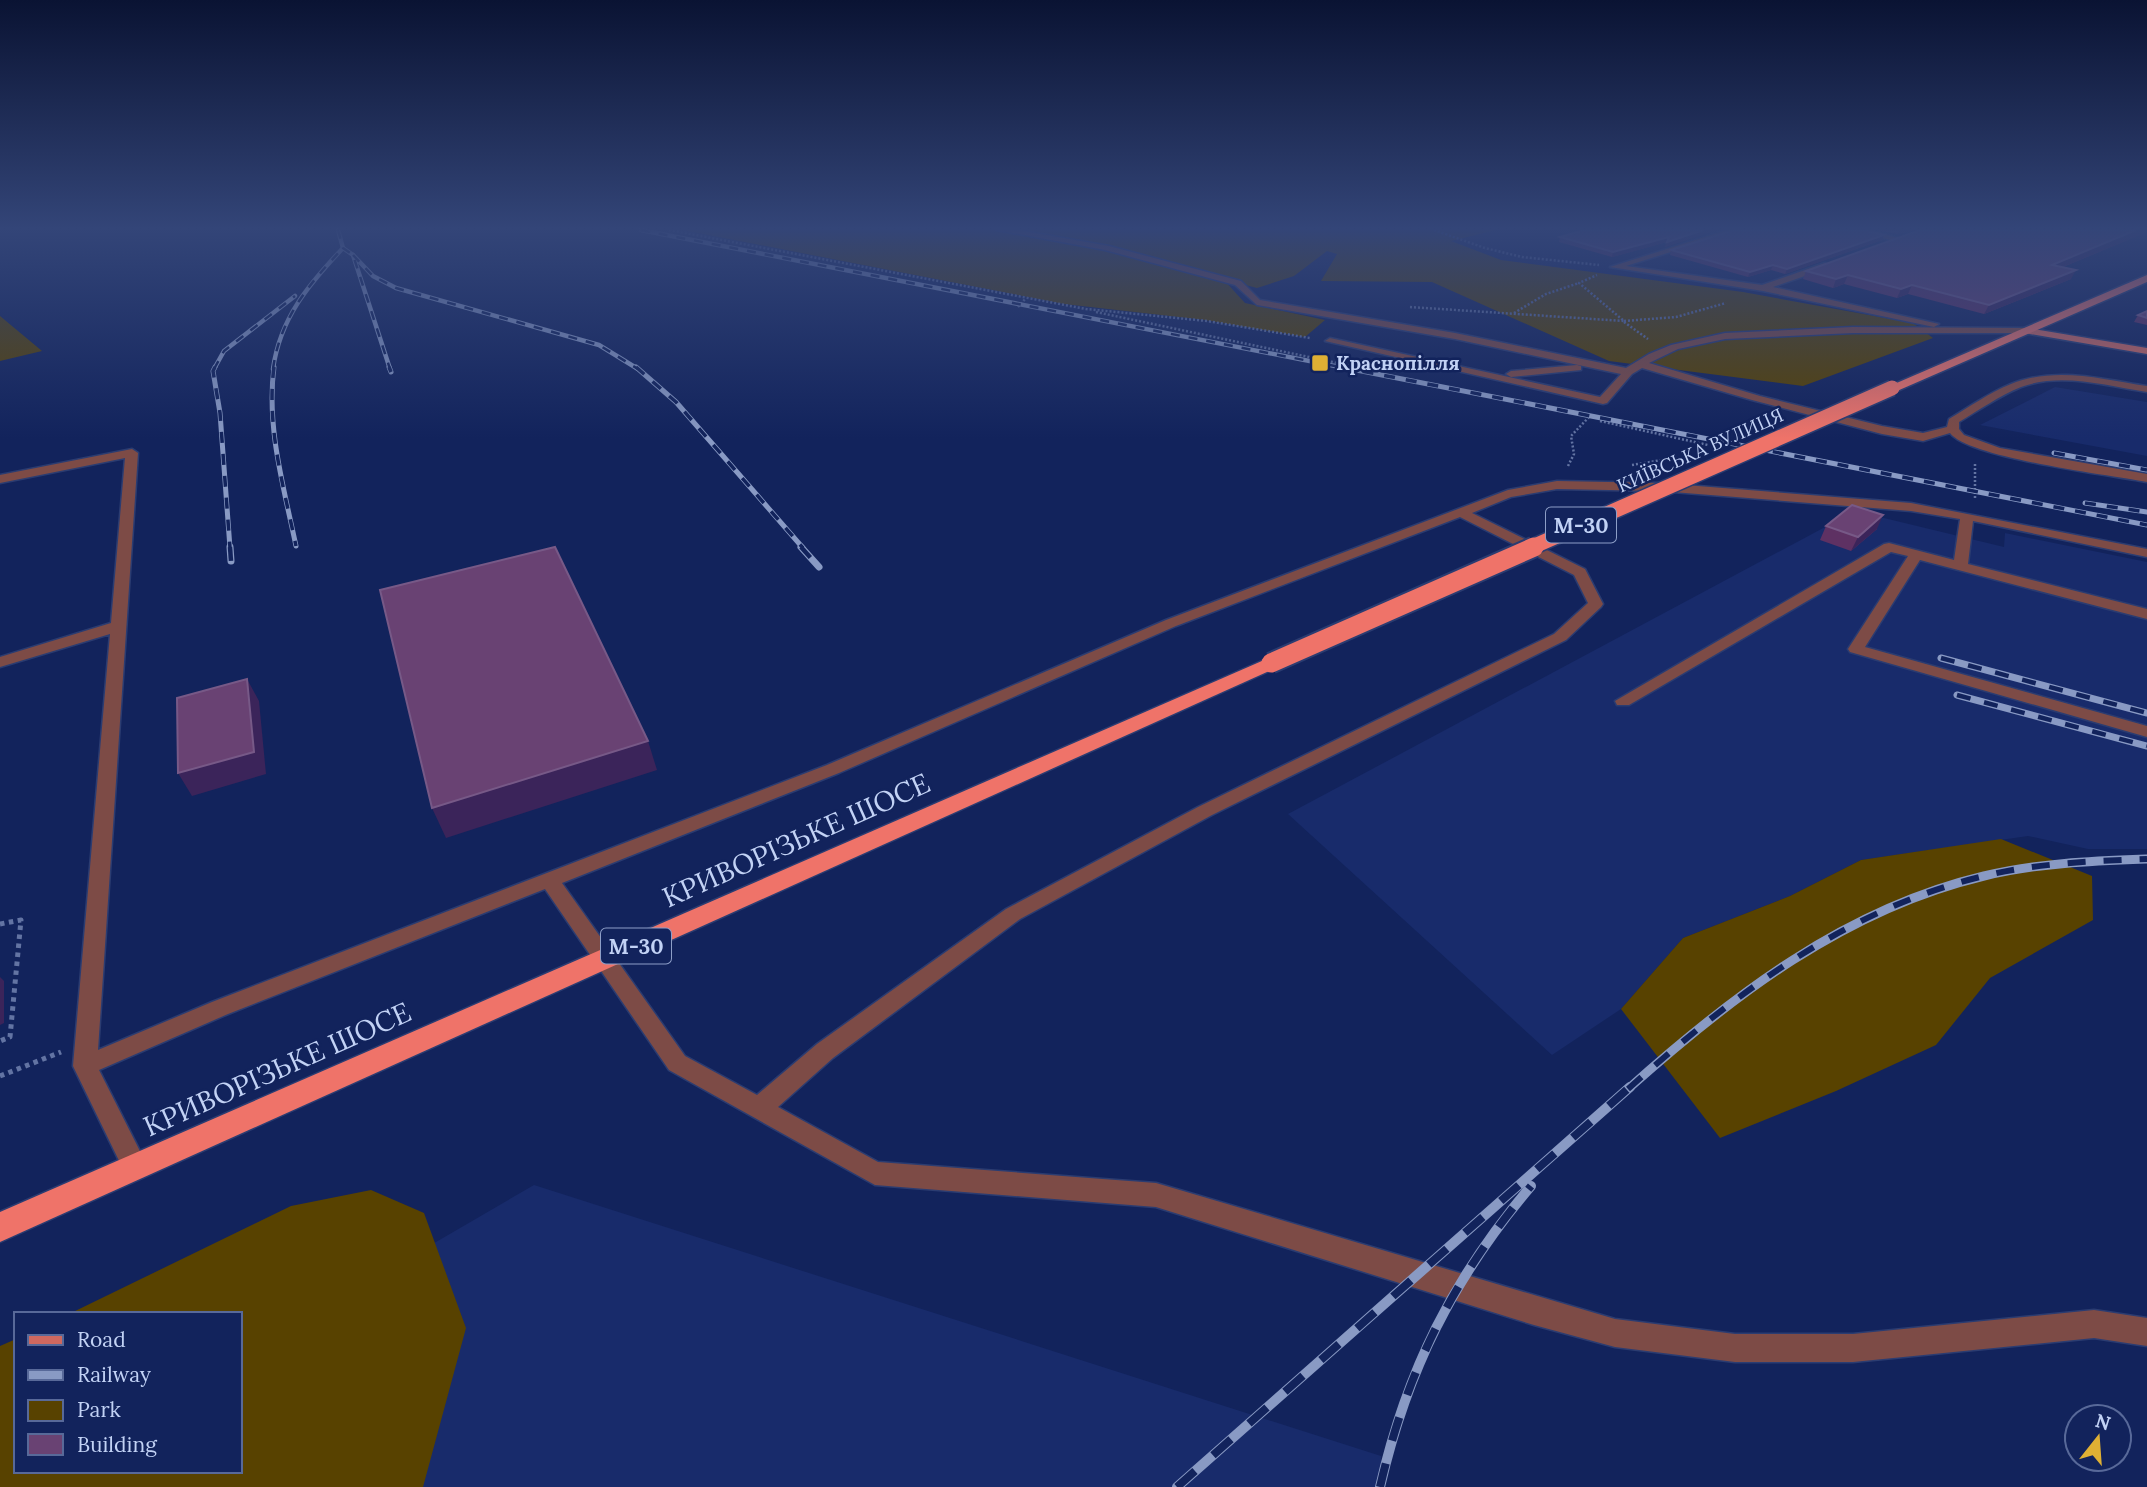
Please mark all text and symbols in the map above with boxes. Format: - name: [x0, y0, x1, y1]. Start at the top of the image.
- place label: Краснопілля: [1336, 351, 1460, 375]
- marker: Краснопілля: [1310, 353, 1330, 373]
- street label: КИЇВСЬКА ВУЛИЦЯ: [1613, 402, 1787, 498]
- road number: М-30: [1546, 508, 1616, 542]
- street label: КРИВОРІЗЬКЕ ШОСЕ: [657, 765, 935, 915]
- road number: М-30: [601, 928, 671, 964]
- street label: КРИВОРІЗЬКЕ ШОСЕ: [138, 994, 416, 1144]
- legend: [14, 1312, 242, 1473]
- text: Road: [77, 1326, 126, 1353]
- text: Railway: [77, 1361, 151, 1388]
- text: Park: [77, 1396, 121, 1423]
- north arrow: [2063, 1403, 2133, 1473]
- text: N: [2092, 1408, 2114, 1435]
- text: Building: [77, 1431, 157, 1458]

